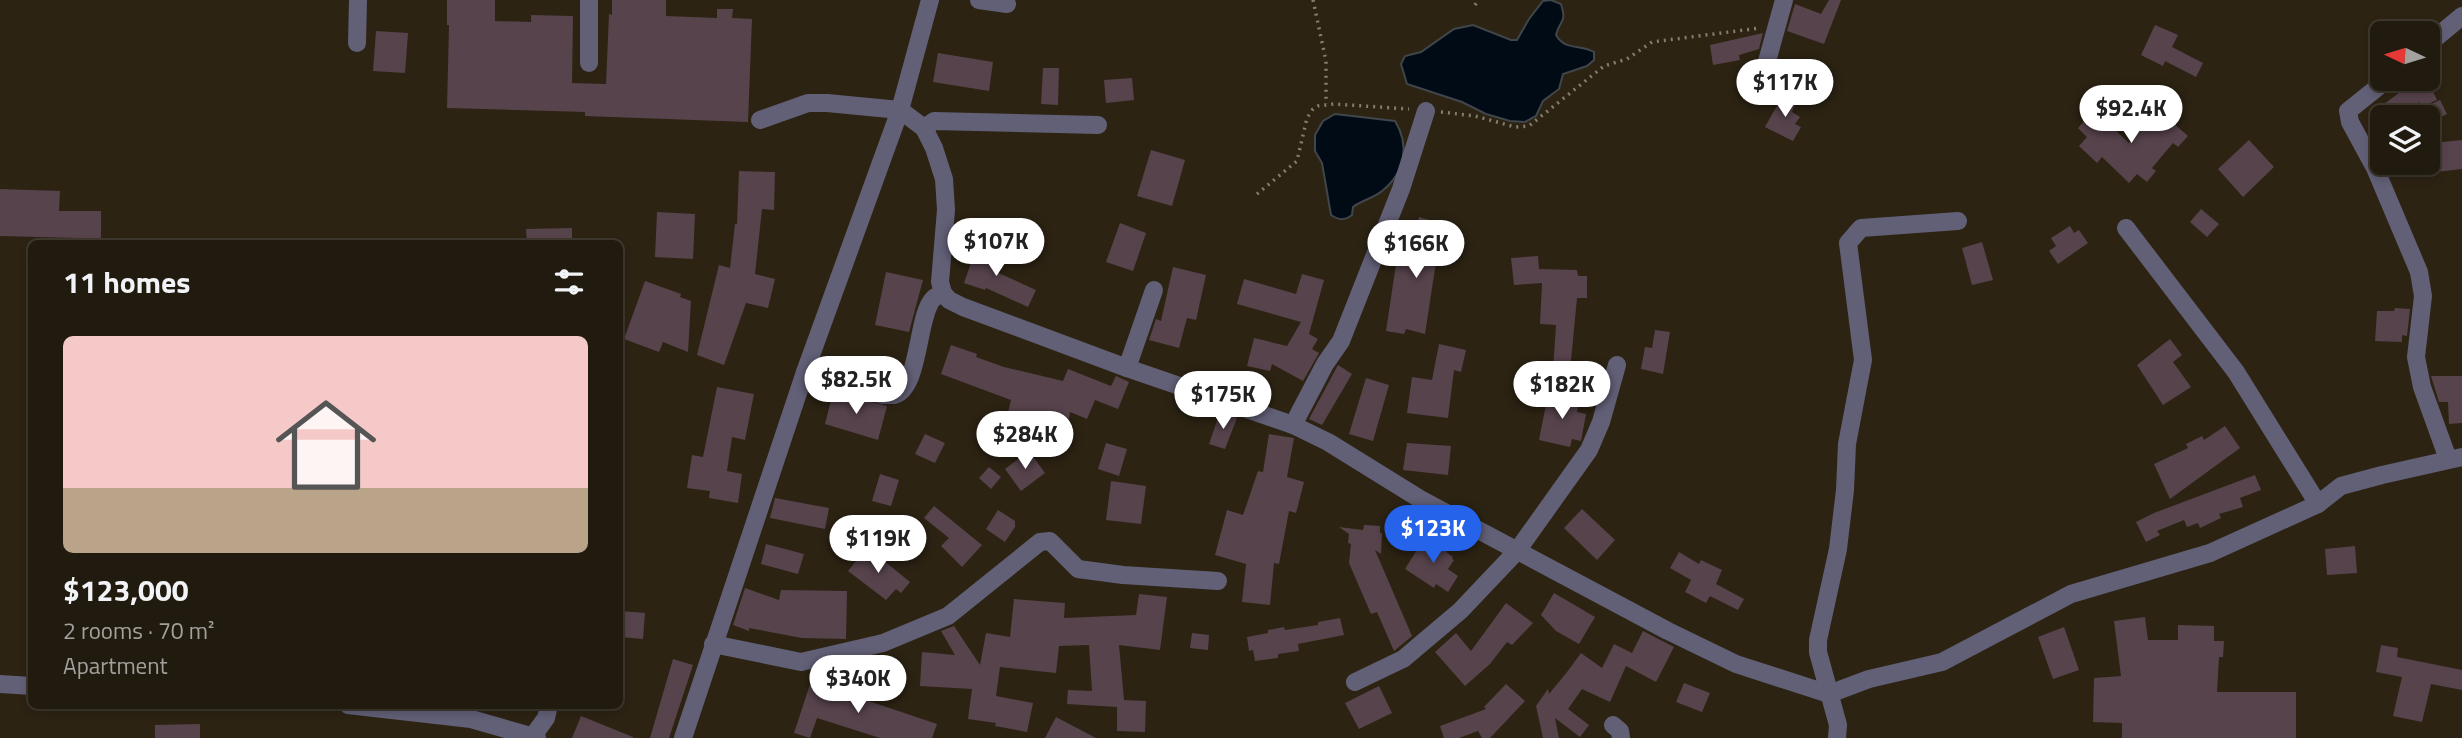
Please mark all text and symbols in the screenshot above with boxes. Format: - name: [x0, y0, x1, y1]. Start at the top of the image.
- north arrow: [2370, 21, 2440, 91]
- map controls: [2370, 21, 2440, 175]
- pin: $117K: [1736, 60, 1834, 119]
- text: $117K: [1752, 64, 1818, 99]
- pin: $92.4K: [2074, 86, 2188, 145]
- text: $92.4K: [2095, 90, 2167, 125]
- button: layers: [2370, 105, 2440, 175]
- pin: $107K: [947, 218, 1045, 278]
- pin: $166K: [1367, 220, 1465, 280]
- text: $107K: [963, 223, 1029, 258]
- text: $166K: [1383, 225, 1449, 260]
- text: 11 homes: [63, 259, 190, 305]
- icon: filters: [550, 263, 588, 301]
- pin: $82.5K: [799, 356, 913, 416]
- text: $82.5K: [820, 361, 892, 396]
- pin: $182K: [1513, 362, 1611, 421]
- text: $182K: [1529, 366, 1595, 401]
- pin: $175K: [1174, 372, 1272, 431]
- text: $175K: [1190, 376, 1256, 411]
- icon: home: [263, 382, 389, 508]
- pin: $284K: [976, 412, 1074, 471]
- text: $284K: [992, 416, 1058, 451]
- pin: $123K: [1384, 505, 1482, 565]
- text: $123K: [1400, 510, 1466, 545]
- pin: $119K: [829, 516, 927, 575]
- text: $119K: [845, 520, 911, 555]
- text: $123,000: [63, 567, 189, 613]
- text: 2 rooms · 70 m²: [63, 613, 214, 648]
- text: Apartment: [63, 648, 168, 683]
- pin: $340K: [809, 656, 907, 715]
- text: $340K: [825, 660, 891, 695]

